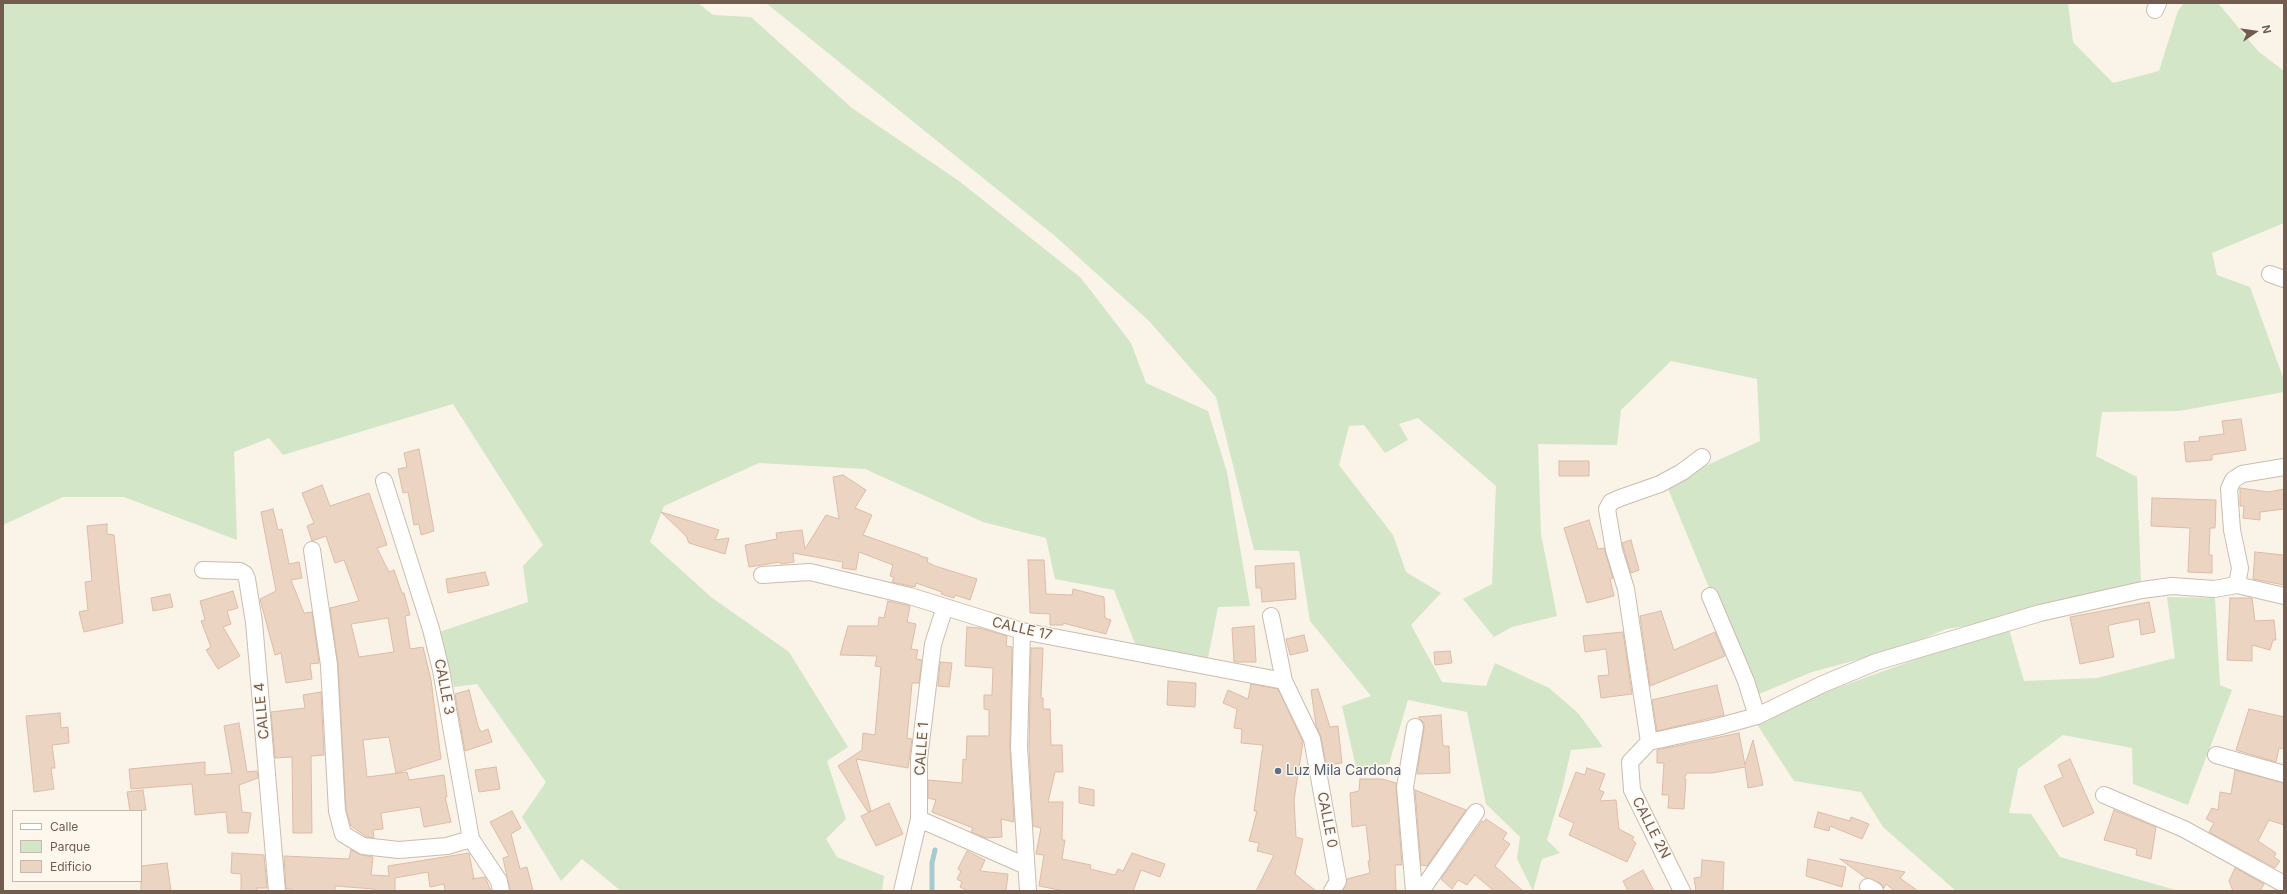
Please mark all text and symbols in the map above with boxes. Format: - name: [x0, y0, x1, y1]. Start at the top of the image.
- north arrow: [2235, 12, 2275, 52]
- text: N: [2259, 24, 2274, 35]
- street label: CALLE 17: [990, 614, 1054, 644]
- street label: CALLE 3: [430, 658, 458, 716]
- street label: CALLE 4: [251, 682, 273, 740]
- street label: CALLE 1: [912, 722, 932, 776]
- place label: Luz Mila Cardona: [1286, 763, 1401, 779]
- marker: Luz Mila Cardona: [1273, 766, 1283, 776]
- street label: CALLE 0: [1313, 791, 1341, 849]
- street label: CALLE 2N: [1628, 794, 1674, 862]
- legend: [12, 810, 142, 882]
- text: Calle: [50, 819, 78, 834]
- text: Parque: [50, 839, 90, 854]
- text: Edificio: [50, 859, 92, 874]

